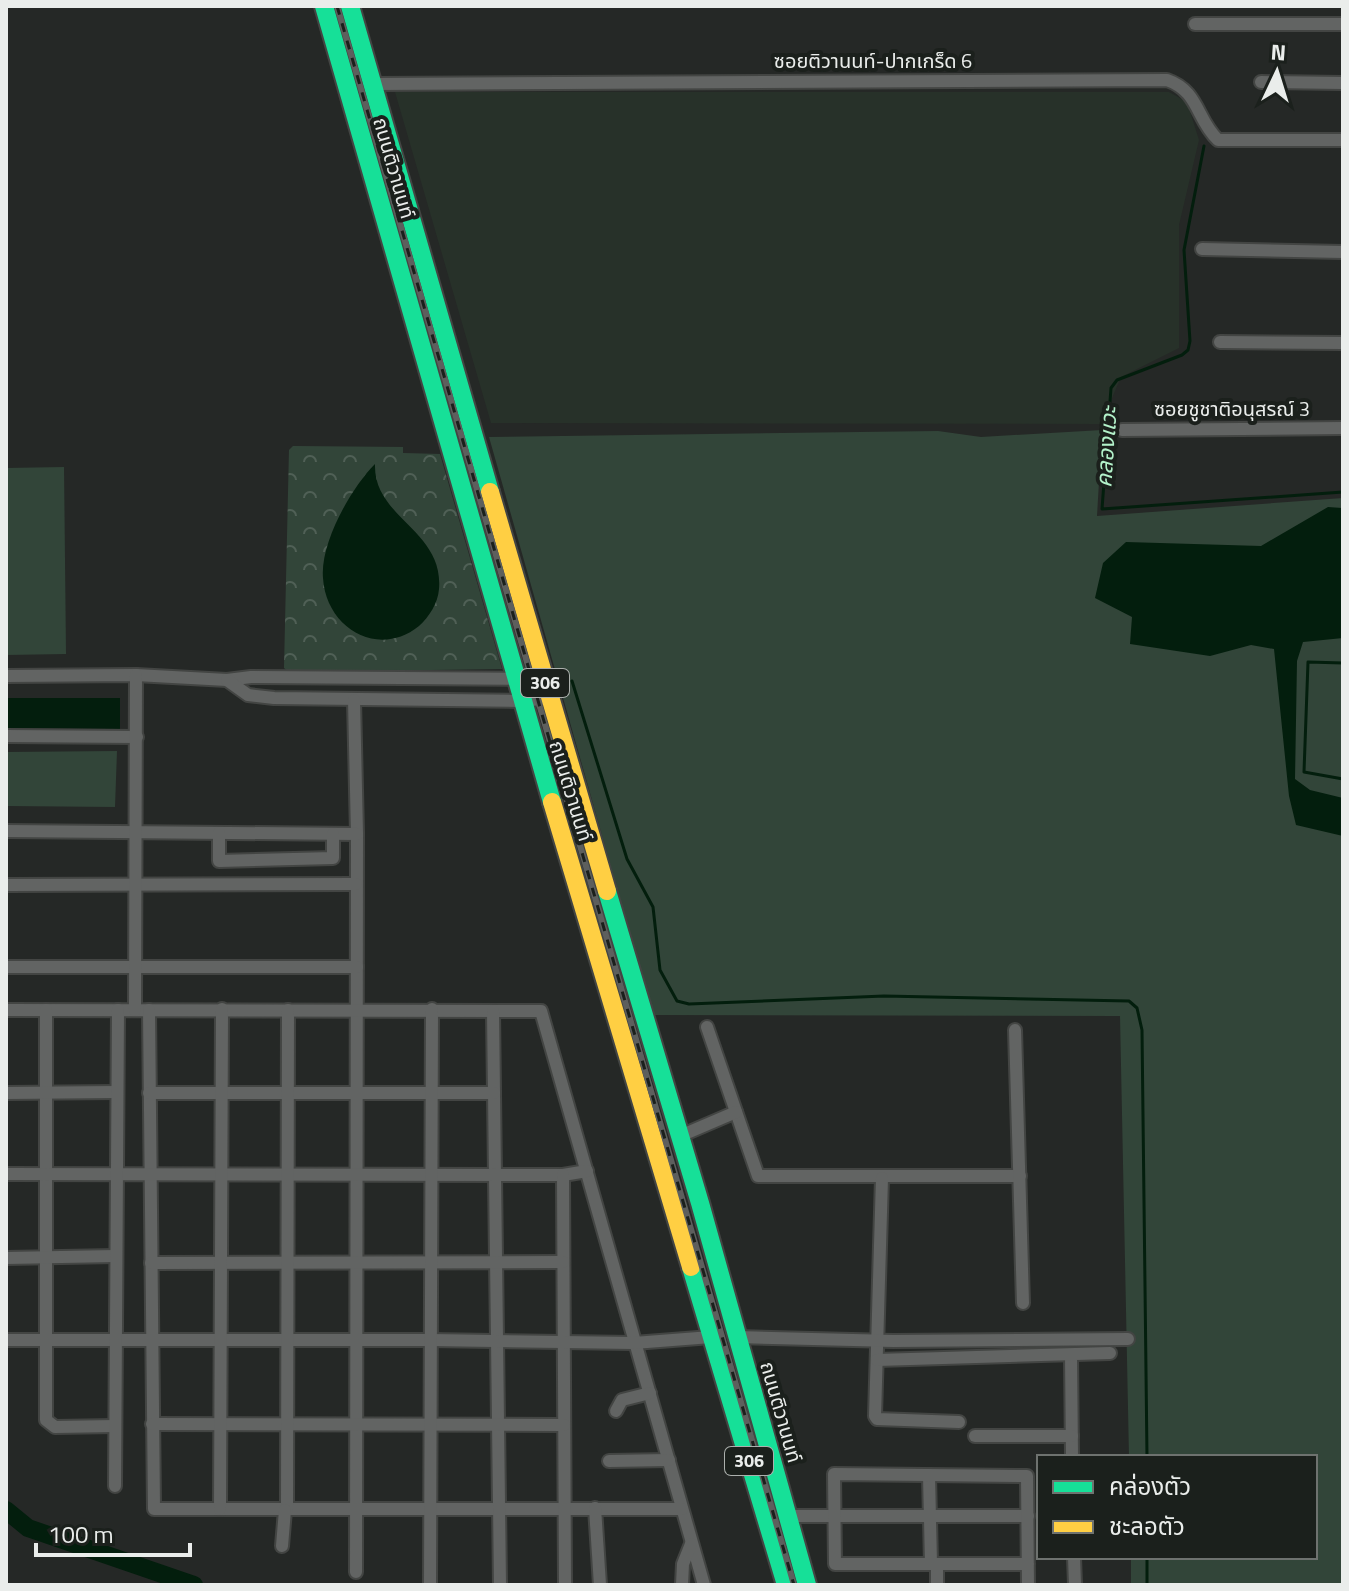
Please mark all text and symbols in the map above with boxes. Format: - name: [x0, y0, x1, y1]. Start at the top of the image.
- north arrow: [1237, 32, 1317, 112]
- text: N: [1270, 35, 1287, 70]
- street label: ซอยติวานนท์-ปากเกร็ด 6: [774, 45, 972, 76]
- street label: ถนนติวานนท์: [365, 114, 424, 222]
- street label: ซอยชูชาติอนุสรณ์ 3: [1154, 393, 1310, 424]
- water label: คลองแวะ: [1086, 404, 1126, 489]
- road number: 306: [521, 669, 569, 697]
- street label: ถนนติวานนท์: [541, 737, 601, 845]
- street label: ถนนติวานนท์: [752, 1358, 811, 1466]
- road number: 306: [725, 1447, 773, 1475]
- legend: [1037, 1455, 1317, 1559]
- text: คล่องตัว: [1109, 1468, 1191, 1504]
- scale bar: [36, 1507, 190, 1557]
- text: ชะลอตัว: [1109, 1508, 1185, 1544]
- text: 100 m: [48, 1516, 114, 1552]

